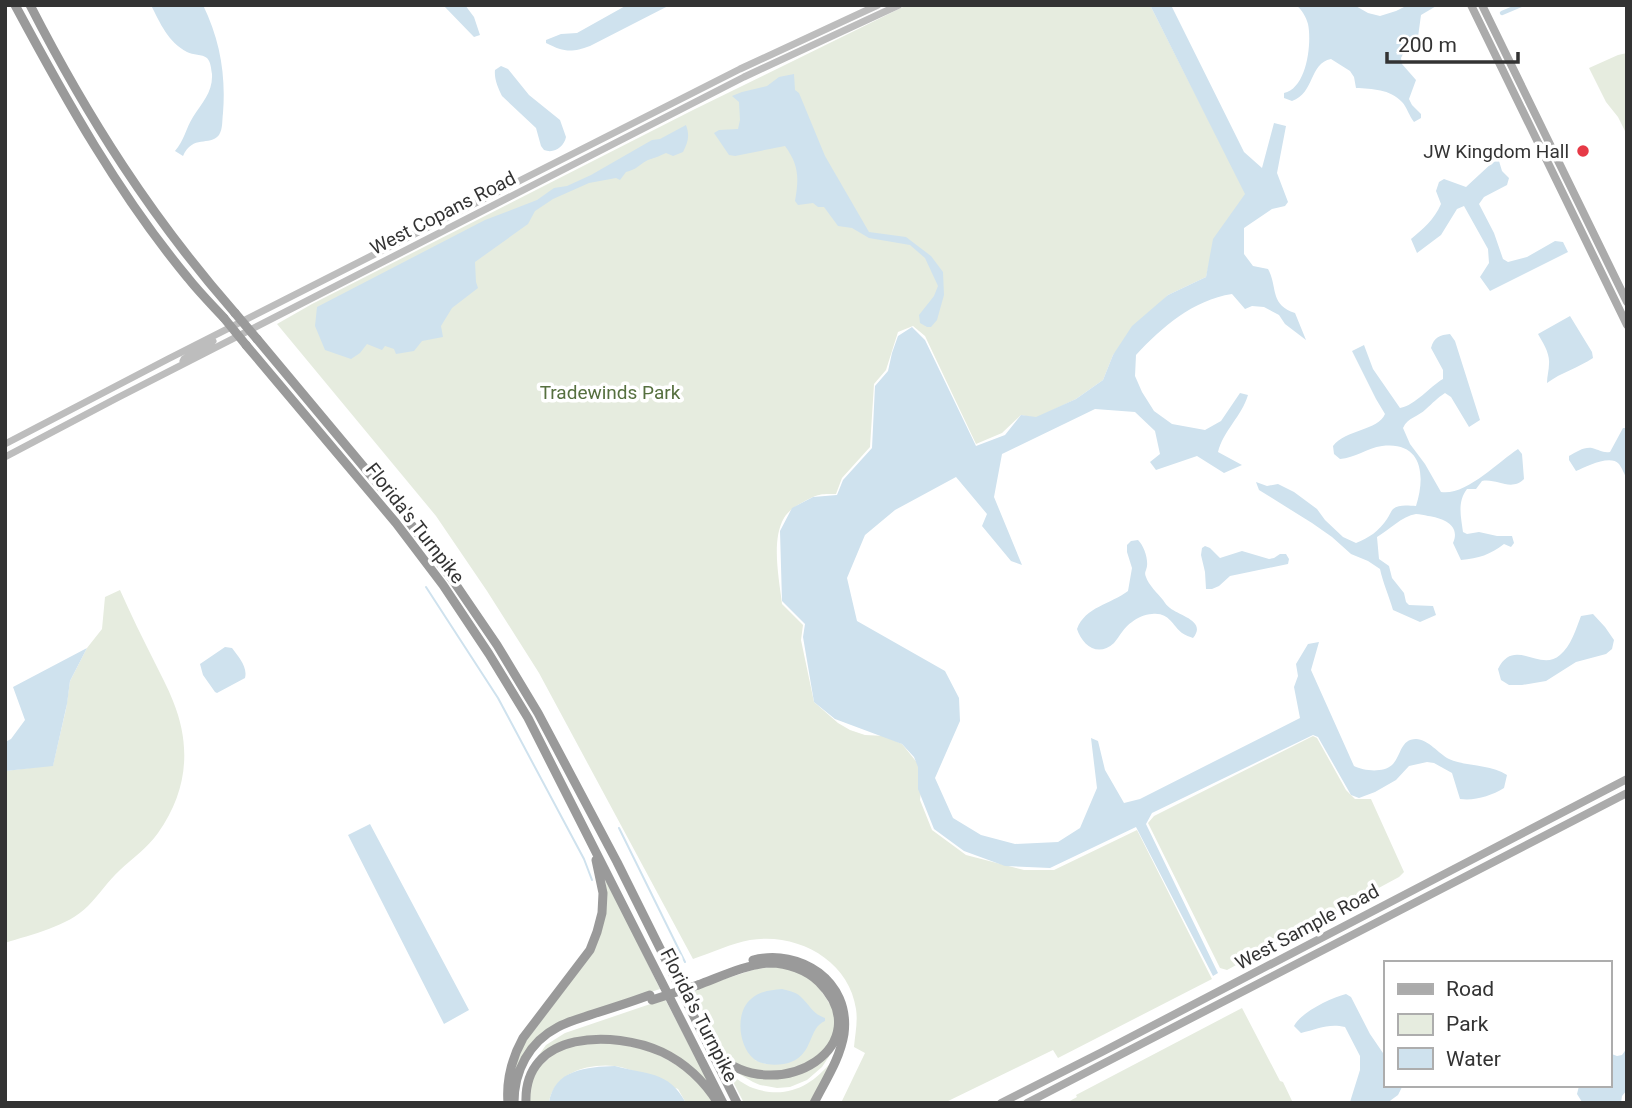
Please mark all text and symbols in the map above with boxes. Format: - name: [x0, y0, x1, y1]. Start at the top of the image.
- scale bar: [1387, 21, 1518, 65]
- text: 200 m: [1398, 33, 1457, 57]
- place label: JW Kingdom Hall: [1423, 140, 1569, 163]
- marker: JW Kingdom Hall: [1575, 143, 1591, 159]
- street label: West Copans Road: [366, 166, 520, 260]
- park label: Tradewinds Park: [540, 381, 681, 404]
- street label: Florida's Turnpike: [361, 458, 469, 588]
- street label: West Sample Road: [1231, 879, 1383, 975]
- street label: Florida's Turnpike: [655, 944, 743, 1086]
- legend: [1384, 961, 1611, 1087]
- text: Road: [1446, 977, 1494, 1001]
- text: Park: [1446, 1012, 1489, 1036]
- text: Water: [1446, 1047, 1501, 1071]

